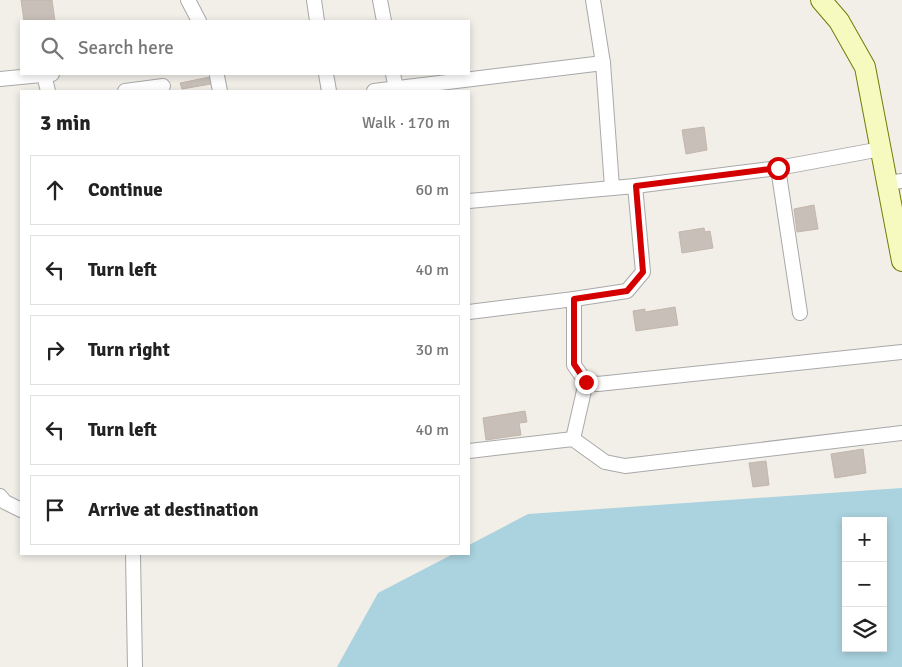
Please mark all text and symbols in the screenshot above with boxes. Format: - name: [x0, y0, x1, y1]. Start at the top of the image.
- search box: [20, 20, 470, 75]
- icon: search: [38, 34, 66, 62]
- text: Search here: [78, 36, 174, 60]
- text: 3 min: [40, 110, 91, 136]
- text: Walk · 170 m: [362, 113, 450, 133]
- route start: [767, 157, 790, 180]
- icon: ahead: [41, 176, 69, 204]
- text: Continue: [88, 178, 163, 202]
- text: 60 m: [415, 180, 449, 200]
- icon: left: [41, 256, 69, 284]
- text: Turn left: [88, 258, 157, 282]
- text: 40 m: [415, 260, 449, 280]
- icon: right: [41, 336, 69, 364]
- text: Turn right: [88, 338, 170, 362]
- text: 30 m: [415, 340, 449, 360]
- route end: [575, 371, 598, 394]
- icon: left: [41, 416, 69, 444]
- text: Turn left: [88, 418, 157, 442]
- text: 40 m: [415, 420, 449, 440]
- icon: arrive: [41, 496, 69, 524]
- text: Arrive at destination: [88, 498, 259, 522]
- map controls: [842, 517, 887, 652]
- button: +: [842, 517, 887, 562]
- button: −: [842, 562, 887, 607]
- button: layers: [842, 607, 887, 652]

